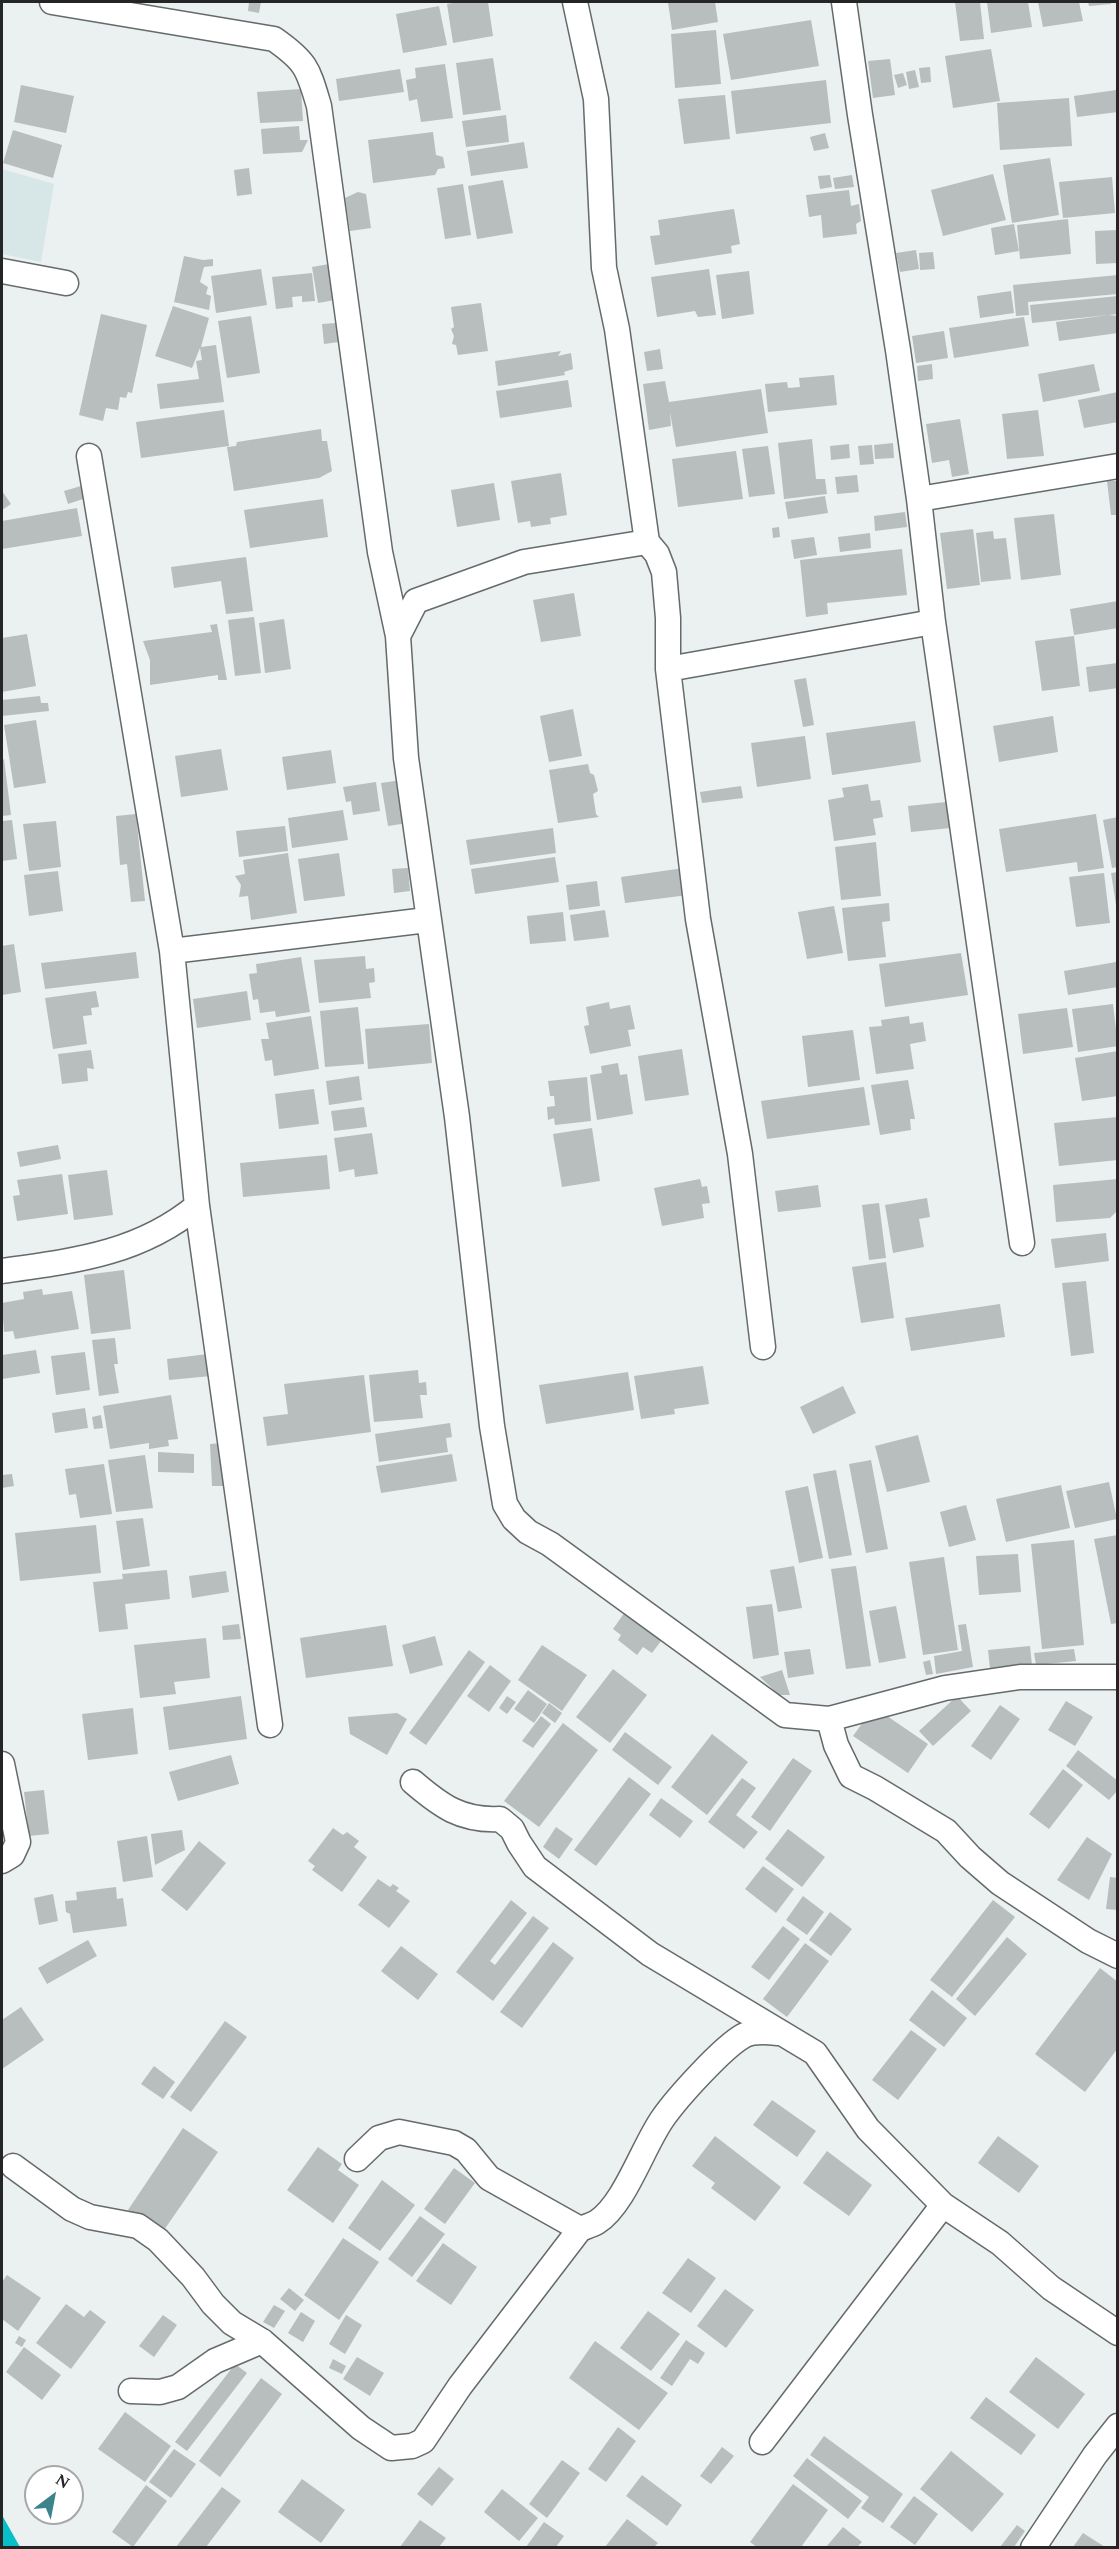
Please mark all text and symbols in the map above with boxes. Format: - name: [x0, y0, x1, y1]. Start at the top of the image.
- north arrow: [24, 2465, 84, 2525]
- text: N: [51, 2468, 74, 2495]

